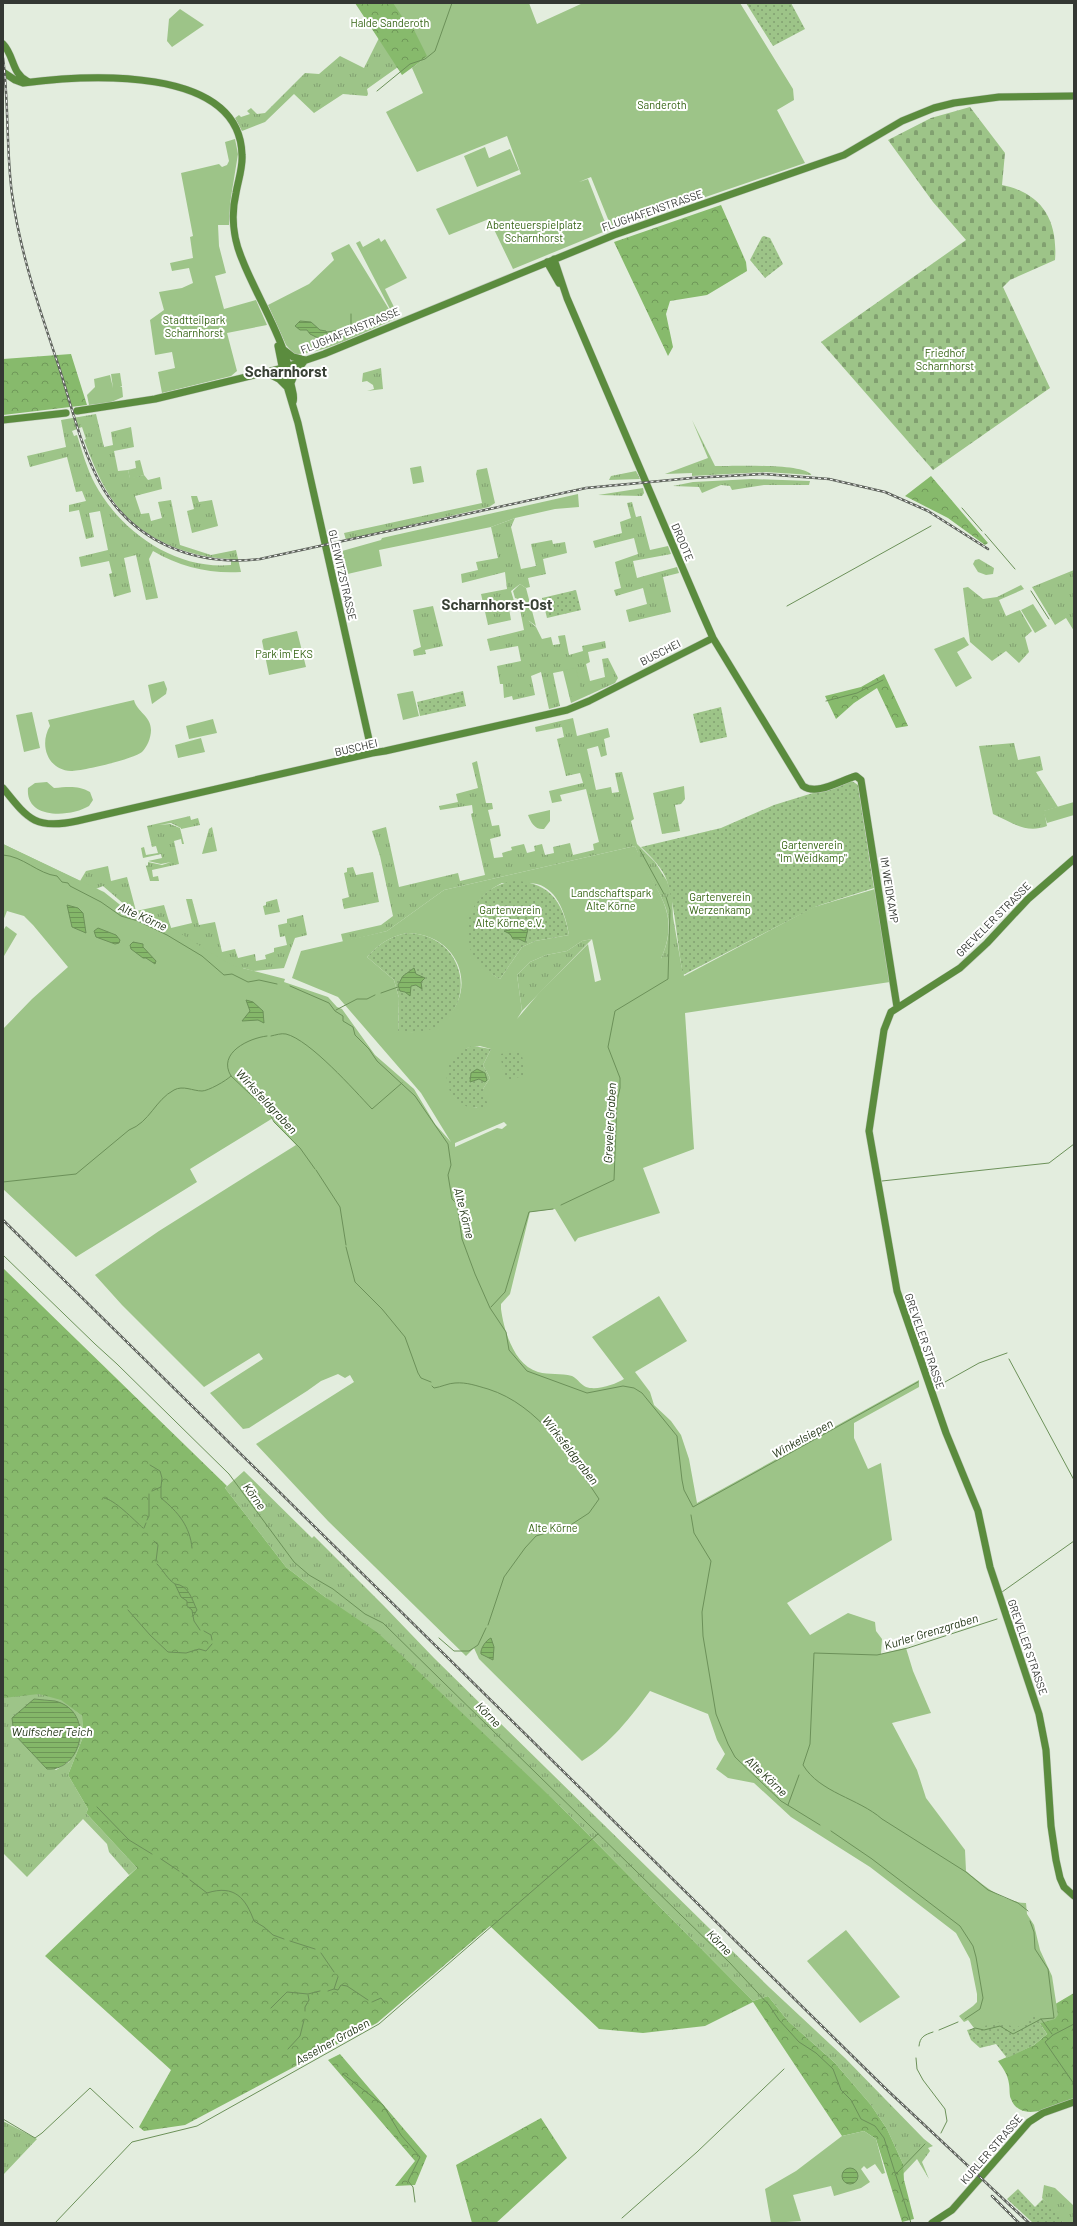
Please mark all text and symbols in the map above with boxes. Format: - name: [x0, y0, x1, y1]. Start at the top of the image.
- park label: Halde Sanderoth: [351, 16, 430, 29]
- park label: Sanderoth: [637, 98, 687, 111]
- street label: FLUGHAFENSTRASSE: [600, 187, 704, 233]
- park label: Abenteuerspielplatz Scharnhorst: [486, 218, 582, 244]
- street label: FLUGHAFENSTRASSE: [298, 304, 402, 356]
- park label: Stadtteilpark Scharnhorst: [163, 313, 226, 339]
- park label: Friedhof Scharnhorst: [916, 346, 974, 372]
- district label: Scharnhorst: [245, 362, 327, 380]
- street label: DROOTE: [669, 521, 697, 563]
- street label: GLEIWITZSTRASSE: [326, 528, 360, 622]
- district label: Scharnhorst-Ost: [442, 595, 553, 613]
- street label: BUSCHEI: [638, 636, 682, 668]
- park label: Park im EKS: [255, 647, 313, 660]
- street label: BUSCHEI: [333, 736, 379, 758]
- park label: Gartenverein "Im Weidkamp": [777, 838, 847, 864]
- street label: IM WEIDKAMP: [878, 856, 902, 924]
- street label: GREVELER STRASSE: [953, 879, 1033, 959]
- park label: Landschaftspark Alte Körne: [571, 886, 652, 912]
- park label: Gartenverein Werzenkamp: [689, 890, 751, 916]
- water label: Alte Körne: [116, 899, 170, 933]
- park label: Gartenverein Alte Körne e.V.: [476, 903, 544, 929]
- water label: Wirksfeldgraben: [234, 1066, 300, 1136]
- water label: Greveler Graben: [600, 1082, 618, 1164]
- water label: Alte Körne: [452, 1186, 478, 1240]
- street label: GREVELER STRASSE: [902, 1291, 948, 1391]
- water label: Wirksfeldgraben: [540, 1413, 602, 1487]
- water label: Winkelsiepen: [769, 1416, 835, 1460]
- water label: Körne: [241, 1480, 269, 1512]
- park label: Alte Körne: [528, 1521, 578, 1534]
- street label: GREVELER STRASSE: [1005, 1597, 1051, 1697]
- water label: Kurler Grenzgraben: [882, 1610, 980, 1652]
- water label: Körne: [474, 1699, 504, 1729]
- water label: Wulfscher Teich: [12, 1724, 92, 1738]
- water label: Alte Körne: [743, 1753, 791, 1799]
- water label: Körne: [705, 1927, 735, 1957]
- water label: Asselner Graben: [293, 2015, 371, 2067]
- street label: KURLER STRASSE: [957, 2111, 1025, 2186]

